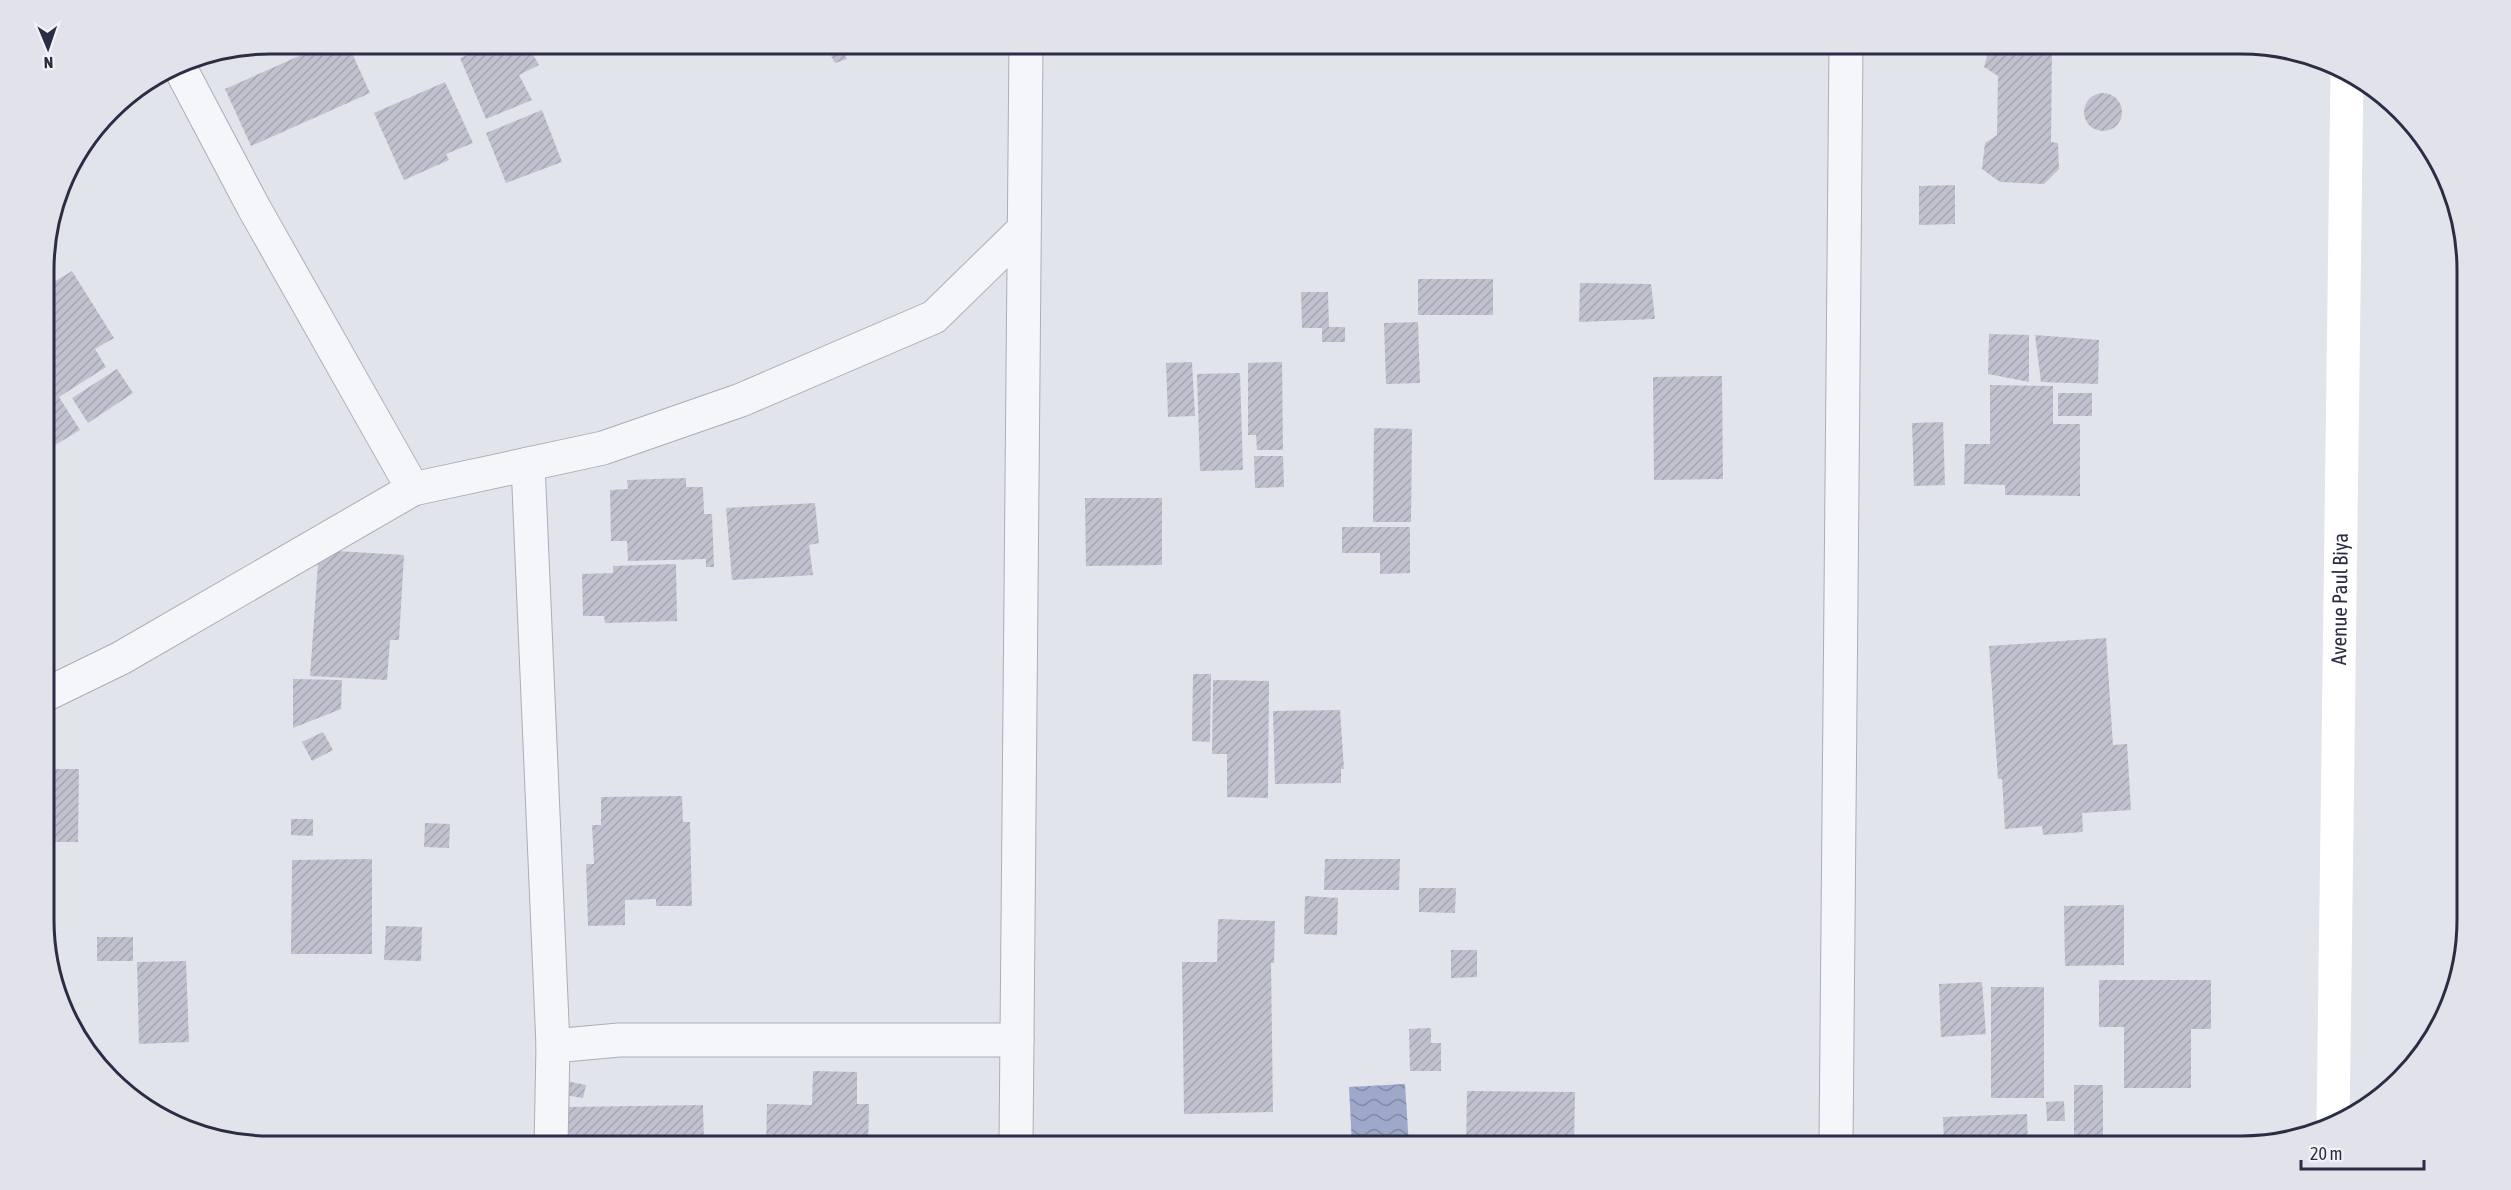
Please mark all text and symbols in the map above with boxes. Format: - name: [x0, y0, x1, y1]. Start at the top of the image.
- north arrow: [18, 18, 78, 78]
- text: N: [43, 54, 54, 72]
- street label: Avenue Paul Biya: [2326, 533, 2352, 665]
- scale bar: [2301, 1133, 2424, 1171]
- text: 20 m: [2310, 1143, 2342, 1164]

